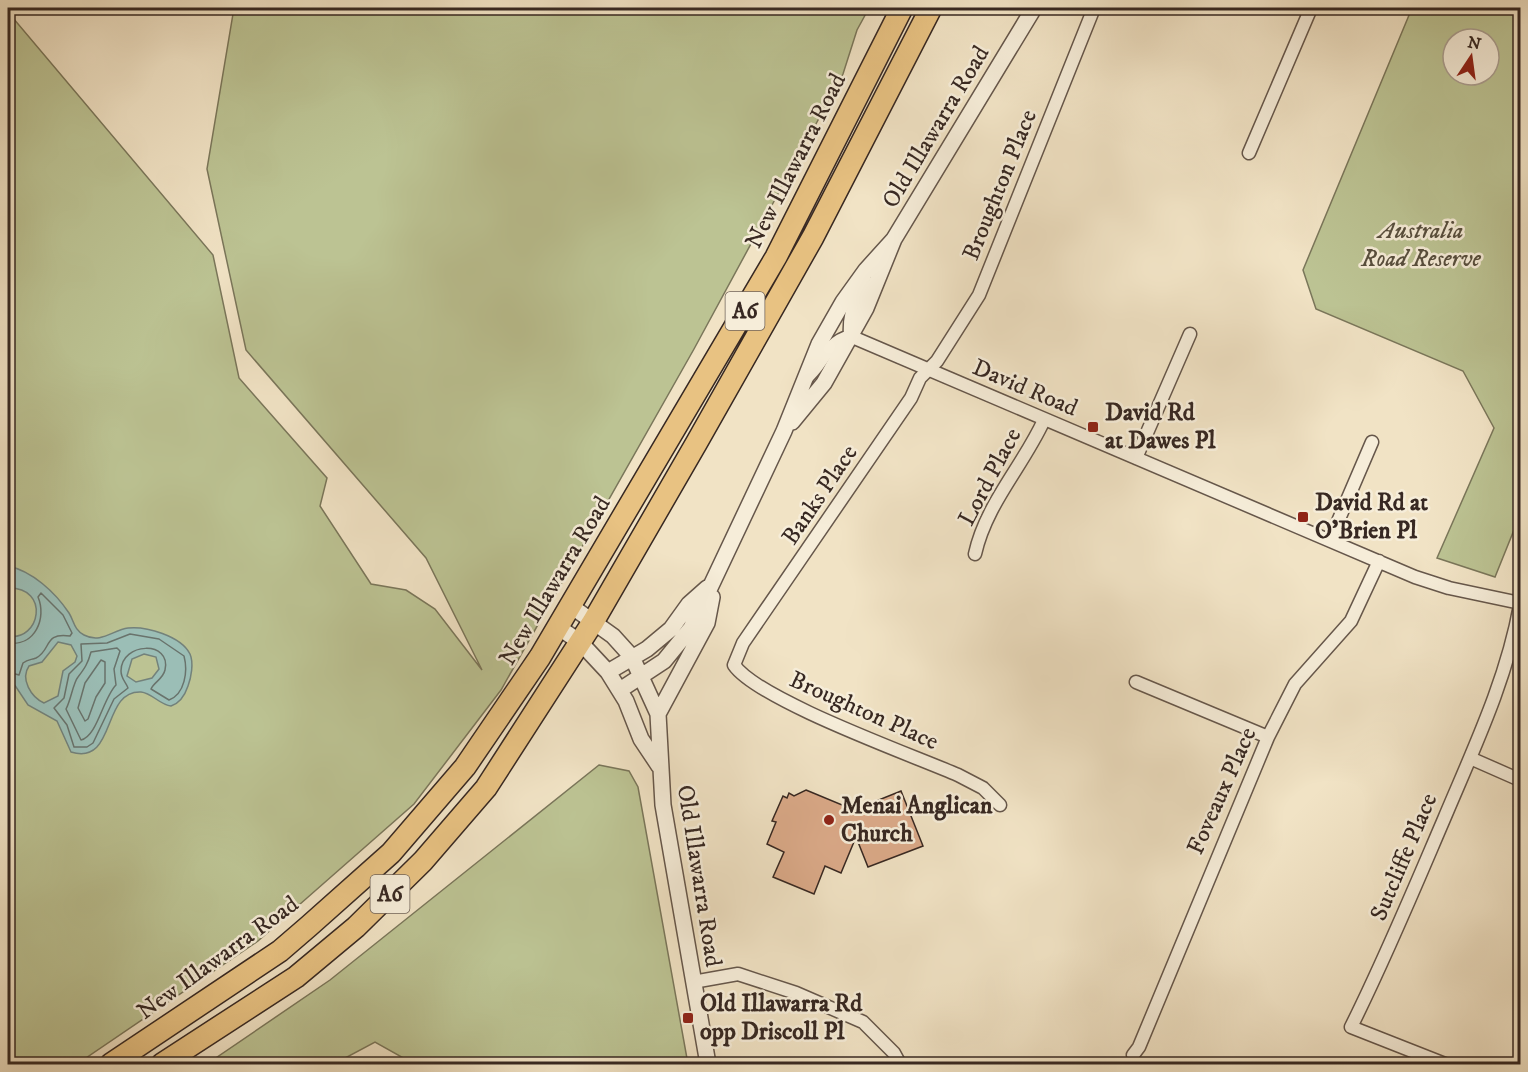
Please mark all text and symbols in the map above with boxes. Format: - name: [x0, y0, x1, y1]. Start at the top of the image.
- north arrow: [1441, 27, 1501, 87]
- text: N: [1465, 32, 1483, 55]
- street label: Old Illawarra Road: [876, 40, 996, 214]
- street label: New Illawarra Road: [739, 68, 853, 254]
- street label: Broughton Place: [956, 105, 1044, 265]
- park label: Australia Road Reserve: [1360, 216, 1482, 274]
- road number: A6: [726, 292, 764, 330]
- street label: David Road: [968, 352, 1082, 424]
- place label: David Rd at Dawes Pl: [1105, 398, 1216, 456]
- marker: David Rd at Dawes Pl: [1086, 420, 1100, 434]
- street label: Lord Place: [952, 423, 1028, 531]
- street label: Banks Place: [776, 439, 864, 551]
- place label: David Rd at O'Brien Pl: [1315, 488, 1428, 546]
- street label: New Illawarra Road: [493, 491, 617, 671]
- marker: David Rd at O'Brien Pl: [1296, 510, 1310, 524]
- street label: Broughton Place: [785, 665, 943, 757]
- street label: Foveaux Place: [1181, 723, 1263, 859]
- street label: Old Illawarra Road: [670, 783, 728, 969]
- street label: Sutcliffe Place: [1364, 789, 1444, 925]
- place label: Menai Anglican Church: [841, 791, 993, 849]
- marker: Menai Anglican Church: [822, 813, 836, 827]
- road number: A6: [370, 875, 410, 913]
- street label: New Illawarra Road: [131, 889, 305, 1027]
- place label: Old Illawarra Rd opp Driscoll Pl: [700, 989, 863, 1047]
- marker: Old Illawarra Rd opp Driscoll Pl: [681, 1011, 695, 1025]

